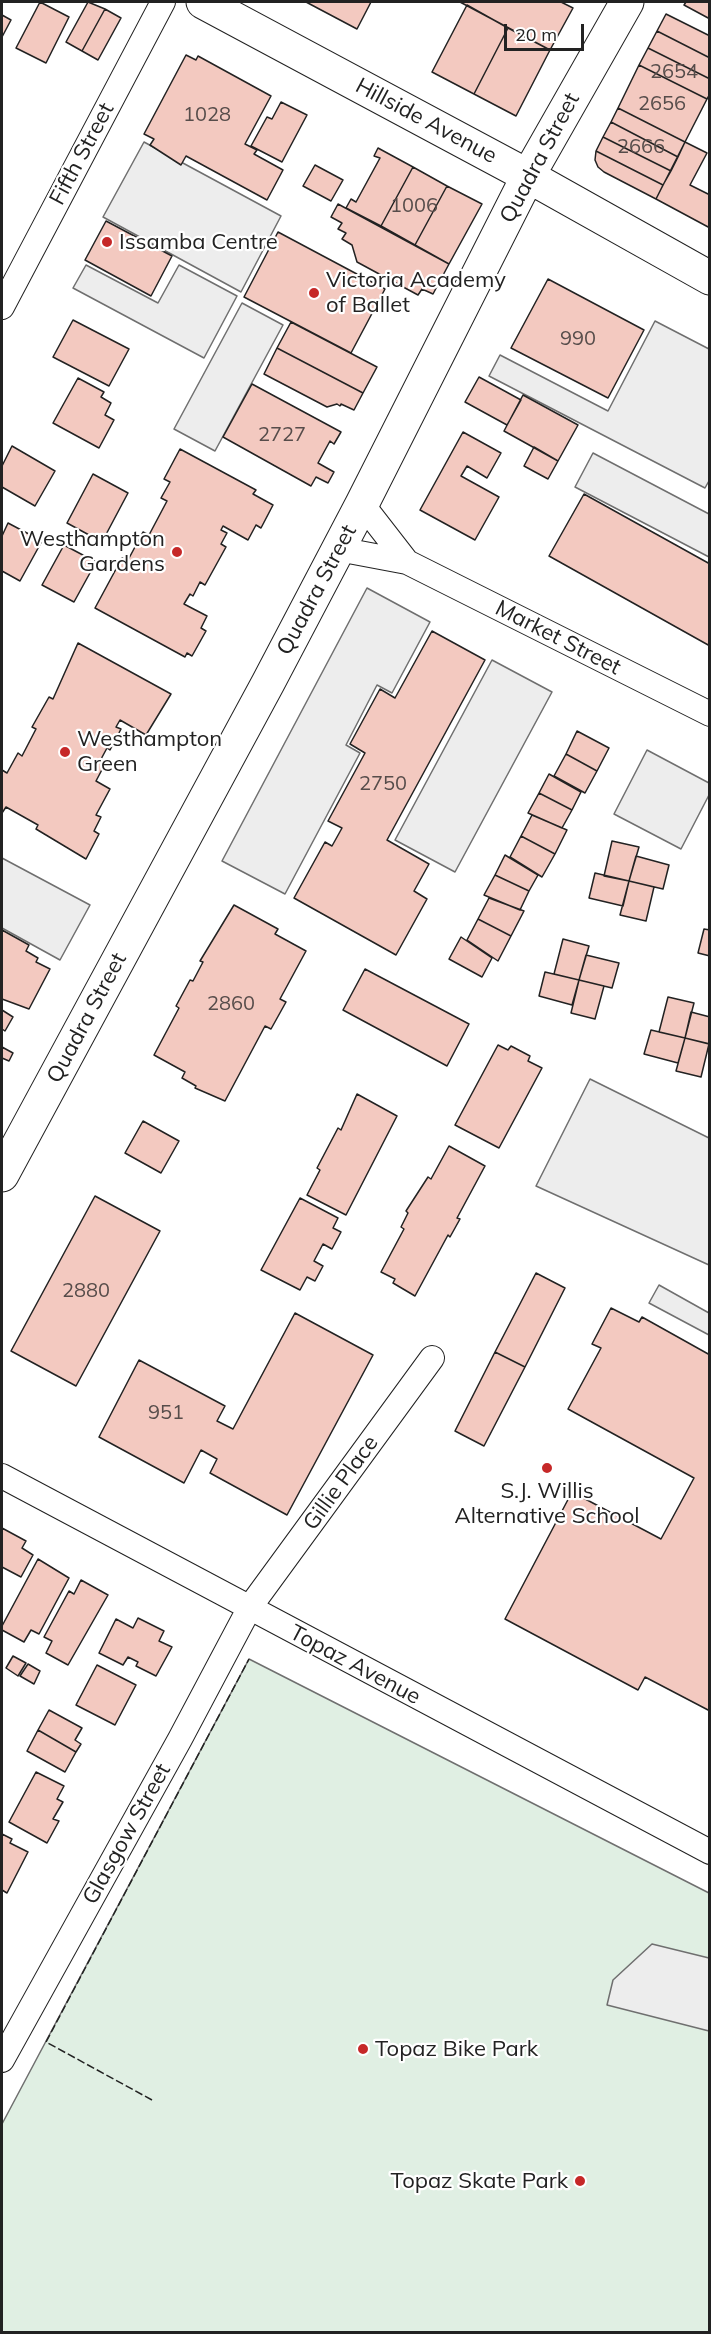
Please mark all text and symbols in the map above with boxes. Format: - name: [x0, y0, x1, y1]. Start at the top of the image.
- scale bar: [507, 12, 586, 50]
- text: 20 m: [515, 23, 557, 46]
- house number: 2654: [650, 60, 698, 84]
- street label: Hillside Avenue: [351, 73, 501, 169]
- street label: Quadra Street: [495, 88, 585, 228]
- house number: 2656: [638, 92, 686, 116]
- street label: Fifth Street: [44, 98, 120, 210]
- house number: 1028: [183, 103, 231, 127]
- house number: 2666: [617, 135, 665, 159]
- house number: 1006: [390, 194, 438, 218]
- place label: Issamba Centre: [119, 229, 278, 255]
- marker: Issamba Centre: [100, 235, 114, 249]
- place label: Victoria Academy of Ballet: [326, 267, 506, 318]
- marker: Victoria Academy of Ballet: [307, 286, 321, 300]
- house number: 990: [560, 327, 596, 351]
- house number: 2727: [258, 423, 306, 447]
- street label: Quadra Street: [272, 520, 362, 660]
- place label: Westhampton Gardens: [20, 526, 165, 578]
- marker: Westhampton Gardens: [170, 545, 184, 559]
- street label: Market Street: [491, 595, 625, 681]
- place label: Westhampton Green: [77, 726, 222, 778]
- marker: Westhampton Green: [58, 745, 72, 759]
- house number: 2750: [359, 772, 407, 796]
- street label: Quadra Street: [42, 948, 132, 1088]
- house number: 2860: [207, 992, 255, 1016]
- house number: 2880: [62, 1279, 110, 1303]
- house number: 951: [148, 1401, 184, 1425]
- street label: Gillie Place: [298, 1431, 384, 1535]
- marker: S.J. Willis Alternative School: [540, 1461, 554, 1475]
- place label: S.J. Willis Alternative School: [454, 1478, 640, 1530]
- street label: Topaz Avenue: [285, 1619, 425, 1711]
- street label: Glasgow Street: [77, 1759, 177, 1909]
- place label: Topaz Bike Park: [375, 2036, 538, 2062]
- marker: Topaz Bike Park: [356, 2042, 370, 2056]
- place label: Topaz Skate Park: [391, 2168, 568, 2194]
- marker: Topaz Skate Park: [573, 2174, 587, 2188]

